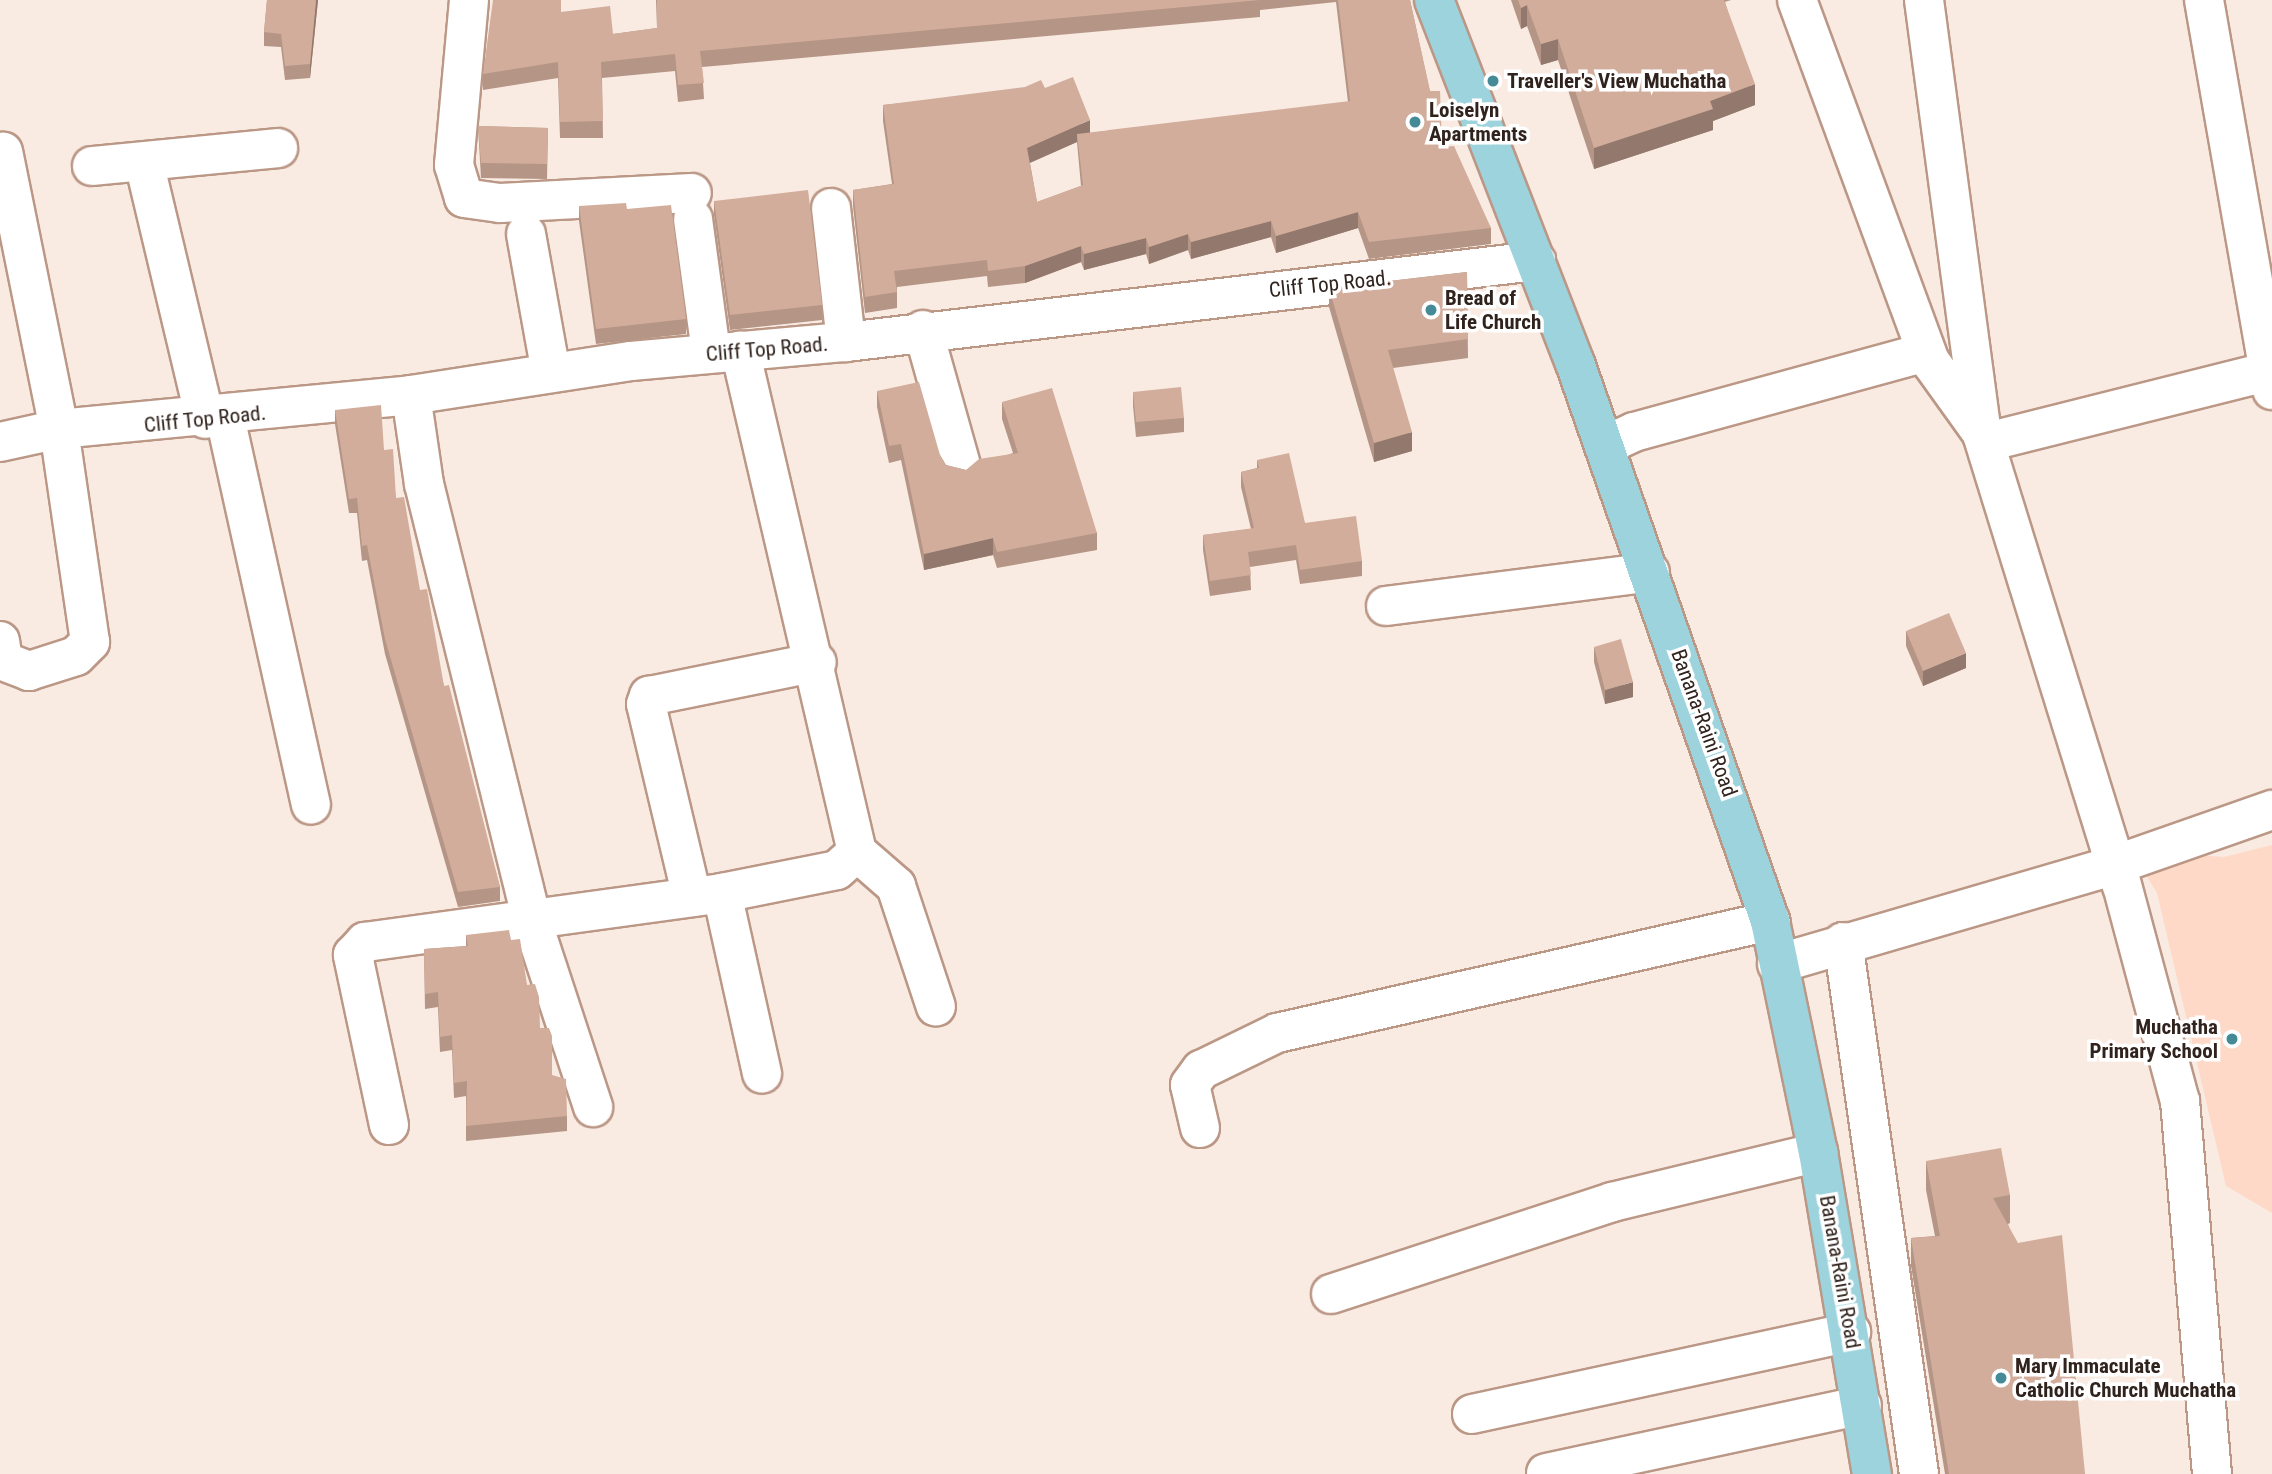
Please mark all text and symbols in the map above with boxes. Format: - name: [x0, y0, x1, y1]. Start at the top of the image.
- place label: Traveller's View Muchatha: [1507, 68, 1726, 94]
- marker: Traveller's View Muchatha: [1485, 73, 1501, 89]
- place label: Loiselyn Apartments: [1429, 97, 1527, 147]
- marker: Loiselyn Apartments: [1407, 114, 1423, 130]
- street label: Cliff Top Road.: [1268, 265, 1392, 303]
- place label: Bread of Life Church: [1445, 285, 1541, 335]
- marker: Bread of Life Church: [1423, 302, 1439, 318]
- street label: Cliff Top Road.: [705, 331, 829, 367]
- street label: Cliff Top Road.: [143, 400, 267, 438]
- street label: Banana-Raini Road: [1666, 646, 1742, 800]
- place label: Muchatha Primary School: [2090, 1014, 2218, 1064]
- marker: Muchatha Primary School: [2224, 1031, 2240, 1047]
- street label: Banana-Raini Road: [1814, 1193, 1866, 1351]
- place label: Mary Immaculate Catholic Church Muchatha: [2015, 1353, 2236, 1403]
- marker: Mary Immaculate Catholic Church Muchatha: [1993, 1370, 2009, 1386]

